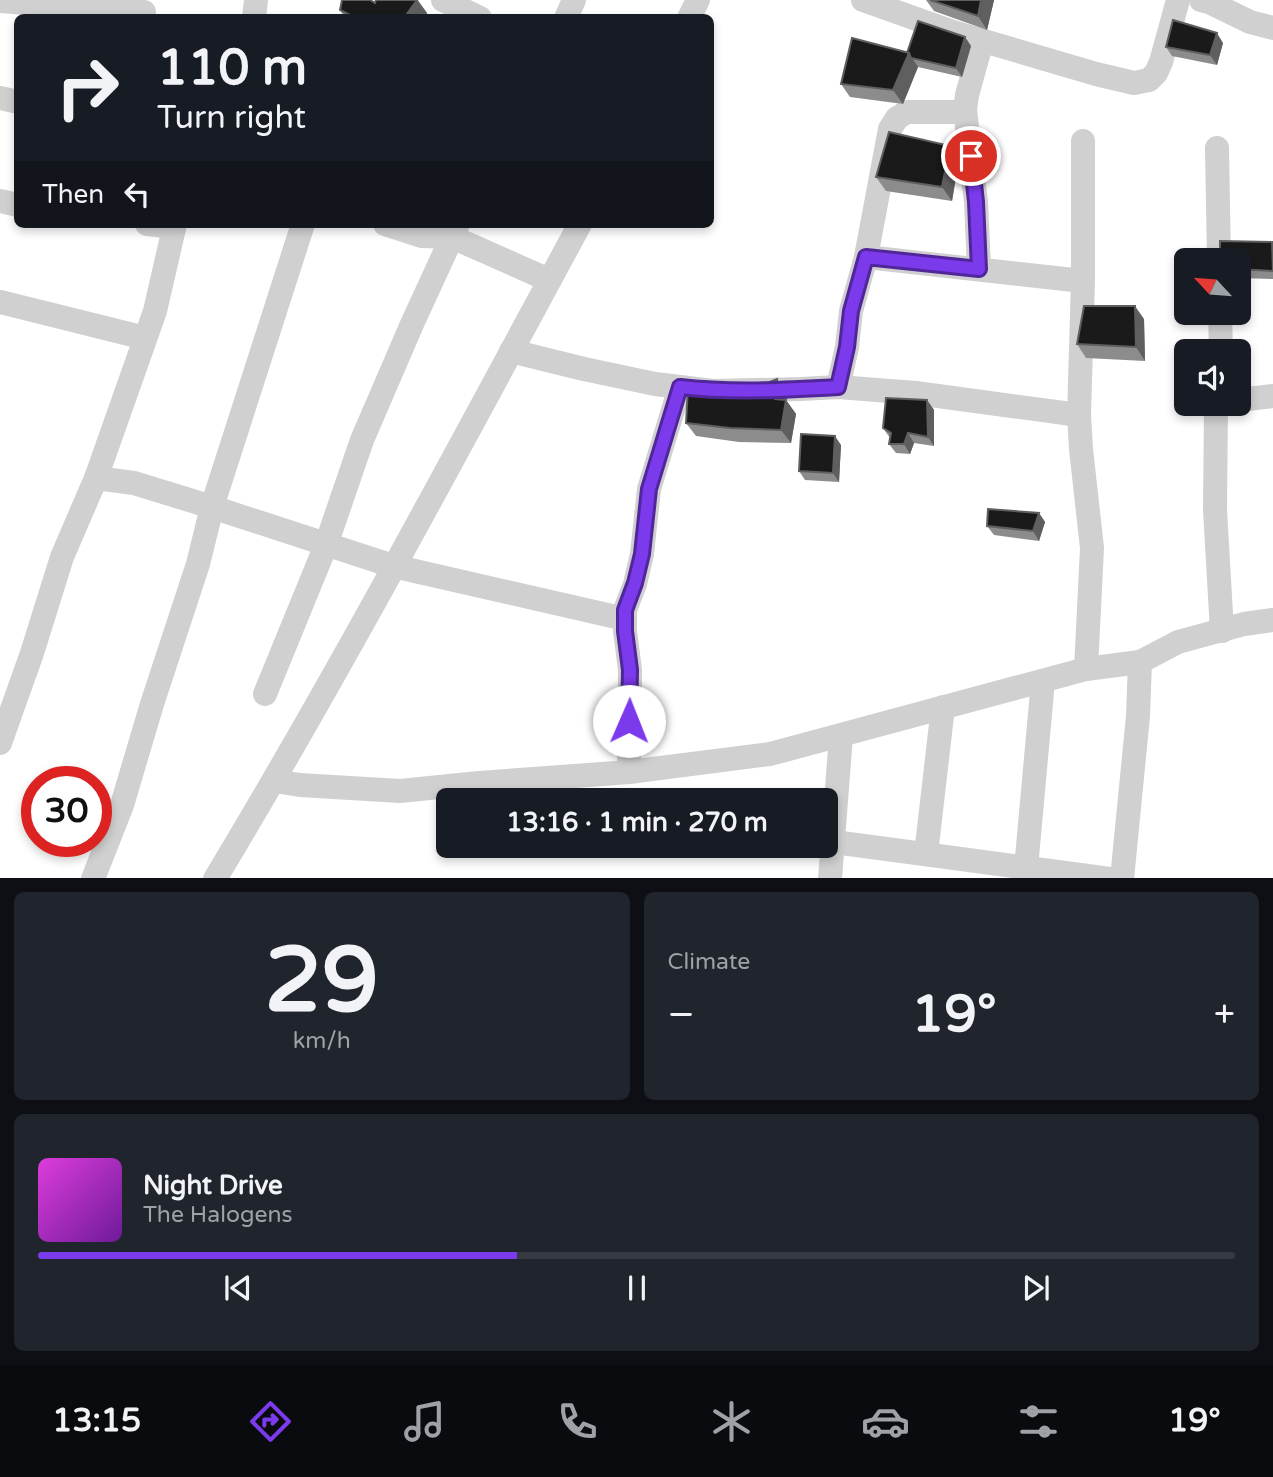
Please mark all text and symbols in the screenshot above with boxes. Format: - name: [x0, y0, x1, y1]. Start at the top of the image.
- text: 110 m: [157, 39, 307, 98]
- icon: right: [42, 42, 133, 133]
- text: Turn right: [157, 99, 306, 137]
- pin: [941, 126, 1001, 186]
- icon: arrive: [952, 137, 990, 175]
- icon: left: [118, 175, 156, 213]
- text: Then: [42, 179, 104, 210]
- north arrow: [1174, 248, 1251, 326]
- map controls: [1174, 248, 1251, 416]
- button: sound: [1174, 339, 1251, 416]
- position arrow: [592, 684, 666, 758]
- speed limit sign: 30: [21, 766, 112, 857]
- text: 13:16 · 1 min · 270 m: [506, 807, 768, 838]
- text: 29: [265, 926, 379, 1036]
- text: Climate: [668, 948, 750, 976]
- text: 19°: [912, 983, 997, 1046]
- text: −: [668, 992, 695, 1038]
- text: +: [1214, 992, 1235, 1038]
- text: km/h: [293, 1027, 351, 1055]
- text: Night Drive: [143, 1170, 283, 1201]
- text: The Halogens: [143, 1201, 292, 1229]
- icon: previous: [219, 1269, 257, 1307]
- icon: pause: [618, 1269, 656, 1307]
- icon: next: [1017, 1269, 1055, 1307]
- icon: directions: [246, 1397, 295, 1446]
- icon: music: [400, 1397, 449, 1446]
- icon: phone: [553, 1397, 602, 1446]
- icon: climate: [707, 1397, 756, 1446]
- icon: car: [861, 1397, 910, 1446]
- icon: filters: [1014, 1397, 1063, 1446]
- text: 13:15: [52, 1402, 141, 1440]
- text: 19°: [1168, 1402, 1221, 1440]

